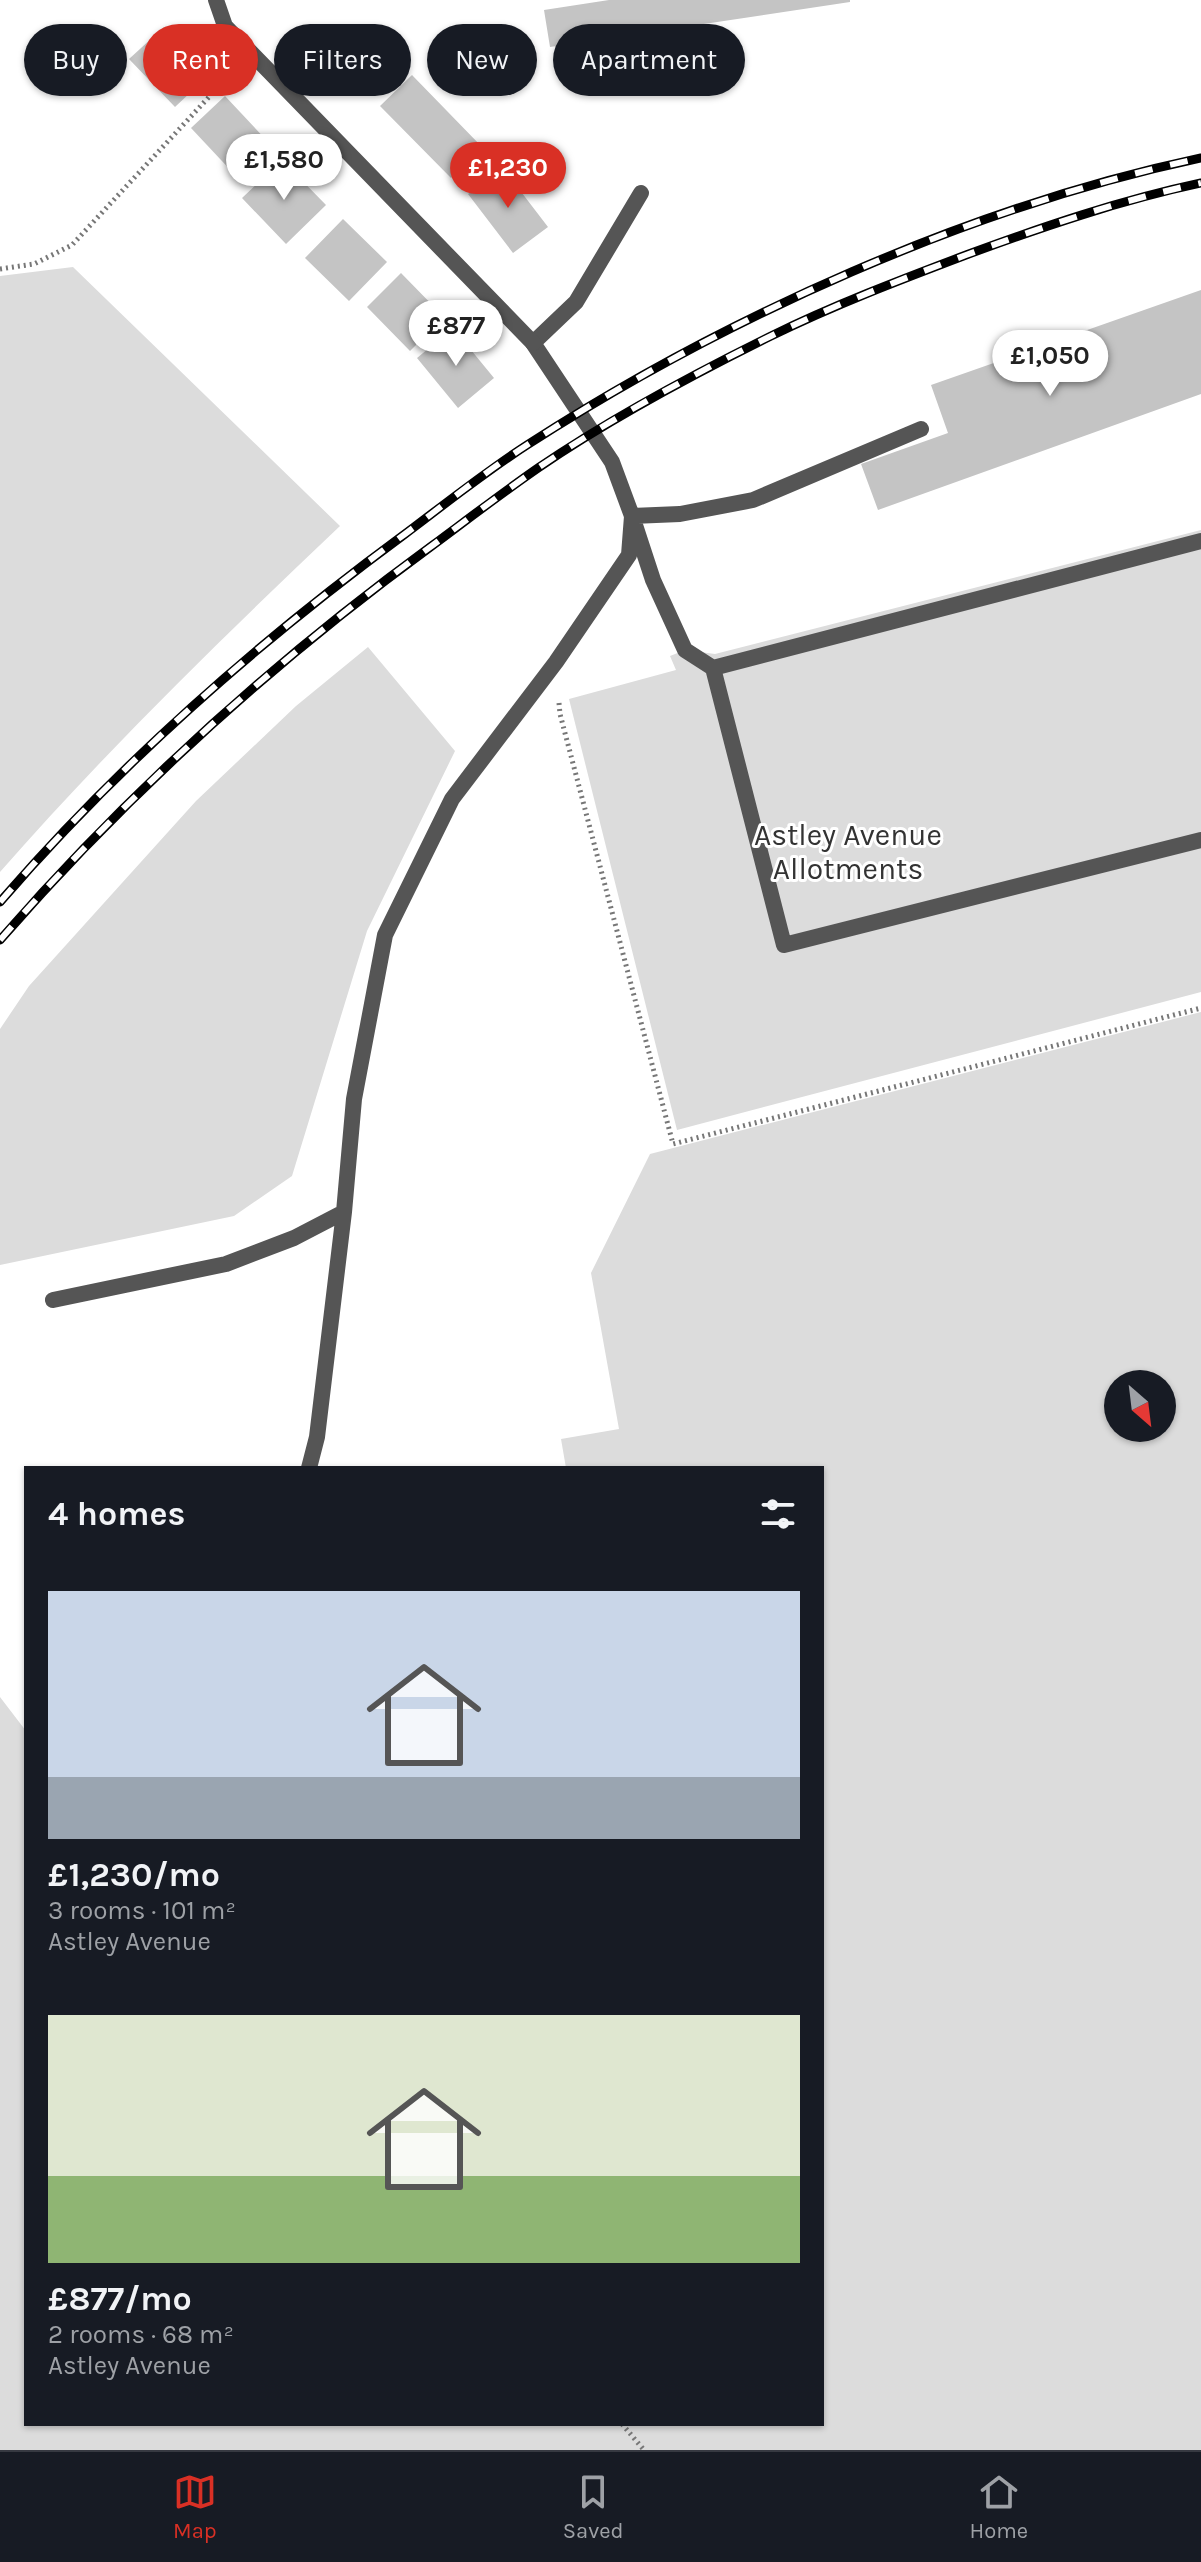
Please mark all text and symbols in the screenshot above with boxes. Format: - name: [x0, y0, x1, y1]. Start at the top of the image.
- chip: Buy: [24, 24, 127, 96]
- chip: Rent: [143, 24, 258, 96]
- chip: Filters: [274, 24, 411, 96]
- chip: New: [427, 24, 537, 96]
- chip: Apartment: [553, 24, 745, 96]
- pin: £1,580: [219, 134, 349, 202]
- pin: £1,230: [443, 142, 573, 210]
- text: £1,580: [244, 144, 324, 175]
- text: £1,230: [468, 152, 548, 183]
- pin: £877: [409, 300, 503, 368]
- text: £877: [427, 310, 485, 341]
- pin: £1,050: [985, 330, 1115, 398]
- text: £1,050: [1010, 340, 1090, 371]
- park label: Astley Avenue Allotments: [754, 817, 942, 887]
- north arrow: [1104, 1370, 1176, 1442]
- map controls: [1104, 1370, 1176, 1442]
- icon: filters: [756, 1492, 800, 1536]
- text: 4 homes: [48, 1494, 185, 1534]
- icon: home: [352, 1643, 496, 1787]
- text: £1,230/mo: [48, 1855, 220, 1895]
- text: 3 rooms · 101 m²: [48, 1895, 236, 1926]
- text: Astley Avenue: [48, 1926, 211, 1957]
- icon: home: [352, 2067, 496, 2211]
- text: £877/mo: [48, 2279, 192, 2319]
- text: 2 rooms · 68 m²: [48, 2319, 234, 2350]
- text: Astley Avenue: [48, 2350, 211, 2381]
- tab: Map: [173, 2470, 217, 2544]
- tab: Saved: [563, 2470, 624, 2544]
- tab: Home: [969, 2470, 1028, 2544]

